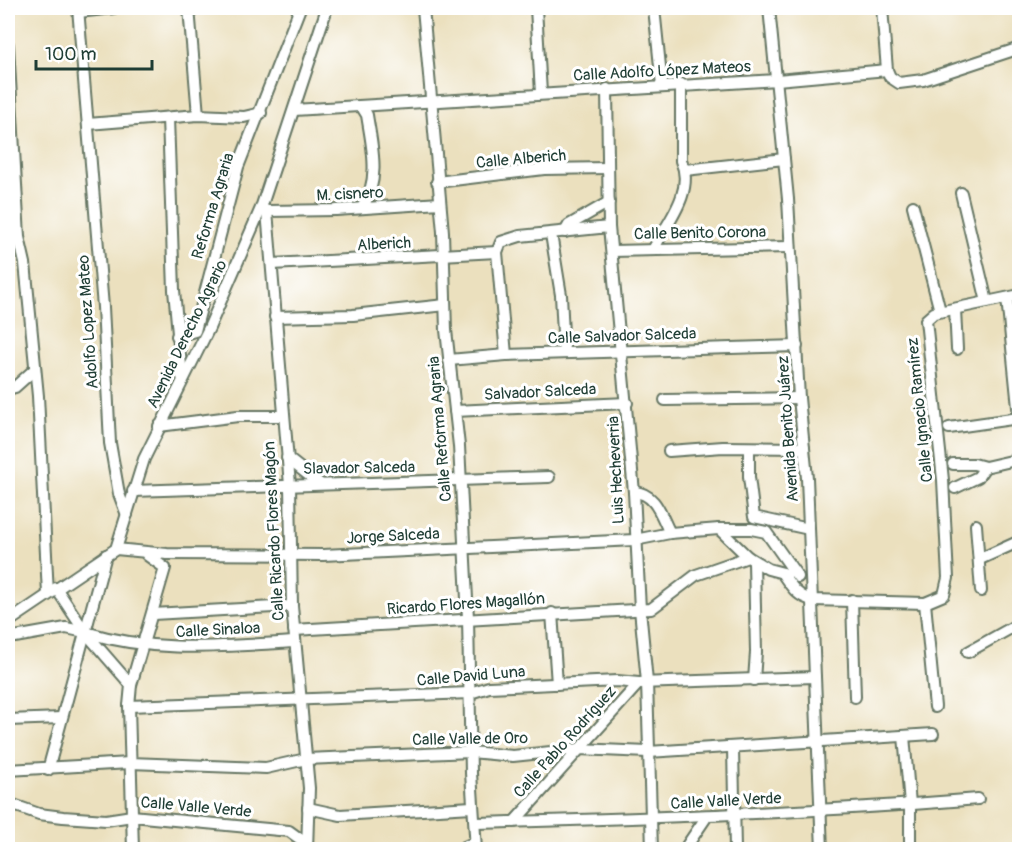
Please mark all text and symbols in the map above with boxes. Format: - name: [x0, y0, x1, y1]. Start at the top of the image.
- scale bar: [36, 33, 152, 71]
- text: 100 m: [45, 43, 97, 66]
- street label: Calle Adolfo López Mateos: [573, 56, 751, 86]
- street label: Calle Alberich: [475, 145, 567, 173]
- street label: Reforma Agraria: [187, 151, 239, 261]
- street label: M. cisnero: [316, 182, 384, 206]
- street label: Calle Benito Corona: [634, 222, 766, 244]
- street label: Alberich: [356, 233, 412, 255]
- street label: Adolfo Lopez Mateo: [73, 254, 103, 390]
- street label: Avenida Derecho Agrario: [142, 256, 232, 411]
- street label: Calle Salvador Salceda: [547, 323, 697, 349]
- street label: Calle Ignacio Ramírez: [902, 337, 938, 483]
- street label: Calle Reforma Agraria: [424, 355, 456, 503]
- street label: Avenida Benito Juárez: [773, 355, 803, 503]
- street label: Salvador Salceda: [483, 379, 597, 405]
- street label: Luis Hecheverria: [603, 415, 629, 525]
- street label: Calle Ricardo Flores Magón: [259, 441, 289, 621]
- street label: Slavador Salceda: [303, 457, 415, 479]
- street label: Jorge Salceda: [346, 524, 440, 548]
- street label: Ricardo Flores Magallón: [386, 588, 546, 620]
- street label: Calle Sinaloa: [175, 618, 261, 642]
- street label: Calle David Luna: [416, 661, 526, 691]
- street label: Calle Pablo Rodríguez: [509, 682, 621, 802]
- street label: Calle Valle de Oro: [412, 728, 528, 750]
- street label: Calle Valle Verde: [670, 788, 782, 814]
- street label: Calle Valle Verde: [140, 792, 252, 822]

